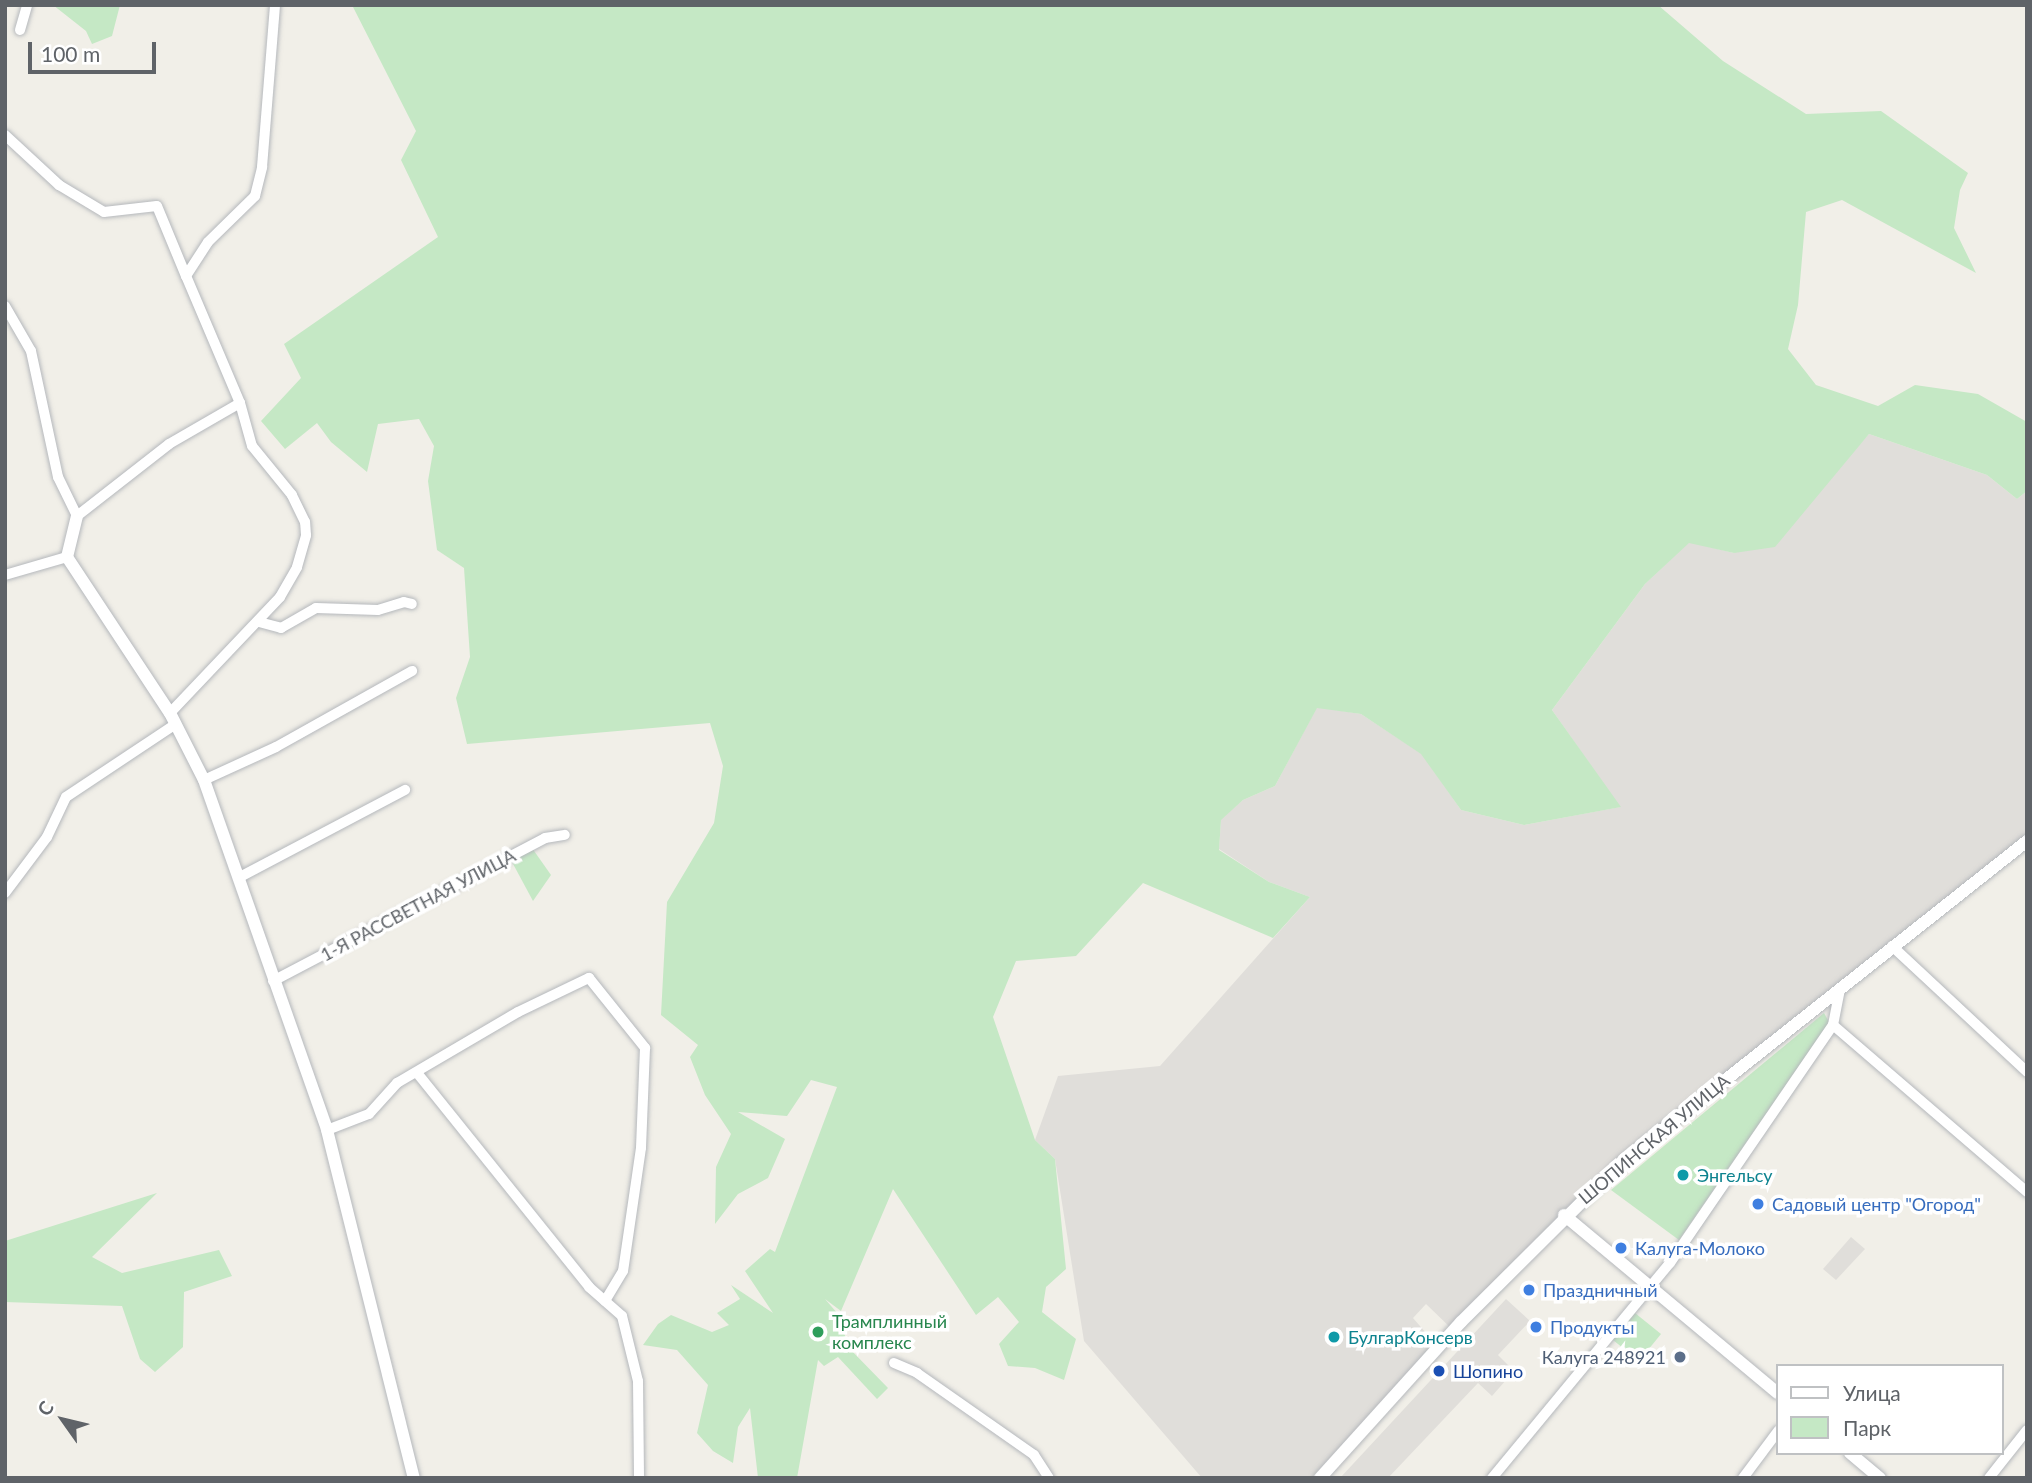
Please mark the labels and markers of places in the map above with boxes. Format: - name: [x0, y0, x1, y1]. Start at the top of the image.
- place label: Энгельсу: [1697, 1164, 1773, 1186]
- marker: Энгельсу: [1675, 1167, 1691, 1183]
- place label: Садовый центр "Огород": [1772, 1193, 1981, 1215]
- marker: Садовый центр "Огород": [1750, 1196, 1766, 1212]
- place label: Калуга-Молоко: [1635, 1237, 1765, 1259]
- marker: Калуга-Молоко: [1613, 1240, 1629, 1256]
- place label: Праздничный: [1543, 1279, 1658, 1301]
- marker: Праздничный: [1521, 1282, 1537, 1298]
- place label: Трамплинный комплекс: [832, 1311, 947, 1354]
- place label: Продукты: [1550, 1316, 1634, 1338]
- marker: Продукты: [1528, 1319, 1544, 1335]
- marker: Трамплинный комплекс: [810, 1324, 826, 1340]
- place label: БулгарКонсерв: [1348, 1326, 1473, 1348]
- marker: БулгарКонсерв: [1326, 1329, 1342, 1345]
- place label: Калуга 248921: [1542, 1346, 1666, 1368]
- marker: Калуга 248921: [1672, 1349, 1688, 1365]
- place label: Шопино: [1453, 1360, 1523, 1382]
- marker: Шопино: [1431, 1363, 1447, 1379]

